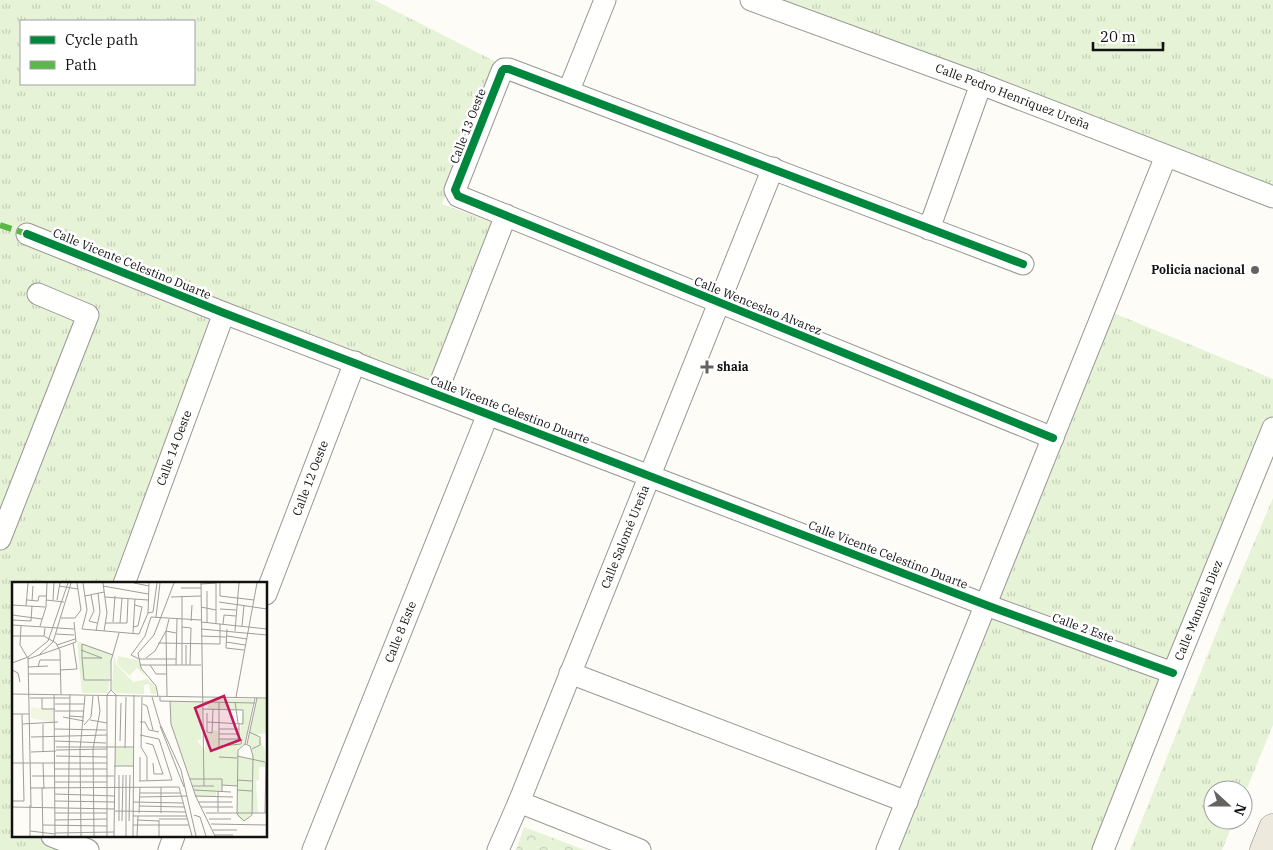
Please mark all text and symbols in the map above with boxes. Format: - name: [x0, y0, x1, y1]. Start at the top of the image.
- legend: [20, 20, 195, 85]
- scale bar: [1093, 20, 1163, 52]
- text: 20 m: [1100, 27, 1136, 46]
- text: Cycle path: [65, 30, 138, 49]
- text: Path: [65, 55, 97, 74]
- street label: Calle Pedro Henriquez Ureña: [934, 60, 1093, 133]
- street label: Calle 13 Oeste: [446, 86, 489, 166]
- street label: Calle Vicente Celestino Duarte: [51, 225, 214, 302]
- place label: Policia nacional: [1151, 262, 1245, 277]
- marker: Policia nacional: [1249, 264, 1261, 276]
- street label: Calle Wenceslao Alvarez: [692, 273, 824, 338]
- place label: shaia: [717, 359, 749, 374]
- marker: shaia: [701, 361, 713, 373]
- street label: Calle Vicente Celestino Duarte: [428, 372, 592, 447]
- street label: Calle 14 Oeste: [153, 408, 195, 488]
- street label: Calle 12 Oeste: [289, 438, 331, 518]
- street label: Calle Salomé Ureña: [597, 482, 652, 591]
- street label: Calle Vicente Celestino Duarte: [806, 517, 970, 592]
- street label: Calle Manuela Diez: [1171, 558, 1225, 663]
- inset map: [12, 582, 268, 838]
- street label: Calle 8 Este: [381, 599, 419, 665]
- street label: Calle 2 Este: [1050, 609, 1116, 646]
- north arrow: [1203, 780, 1253, 830]
- text: N: [1230, 801, 1251, 818]

